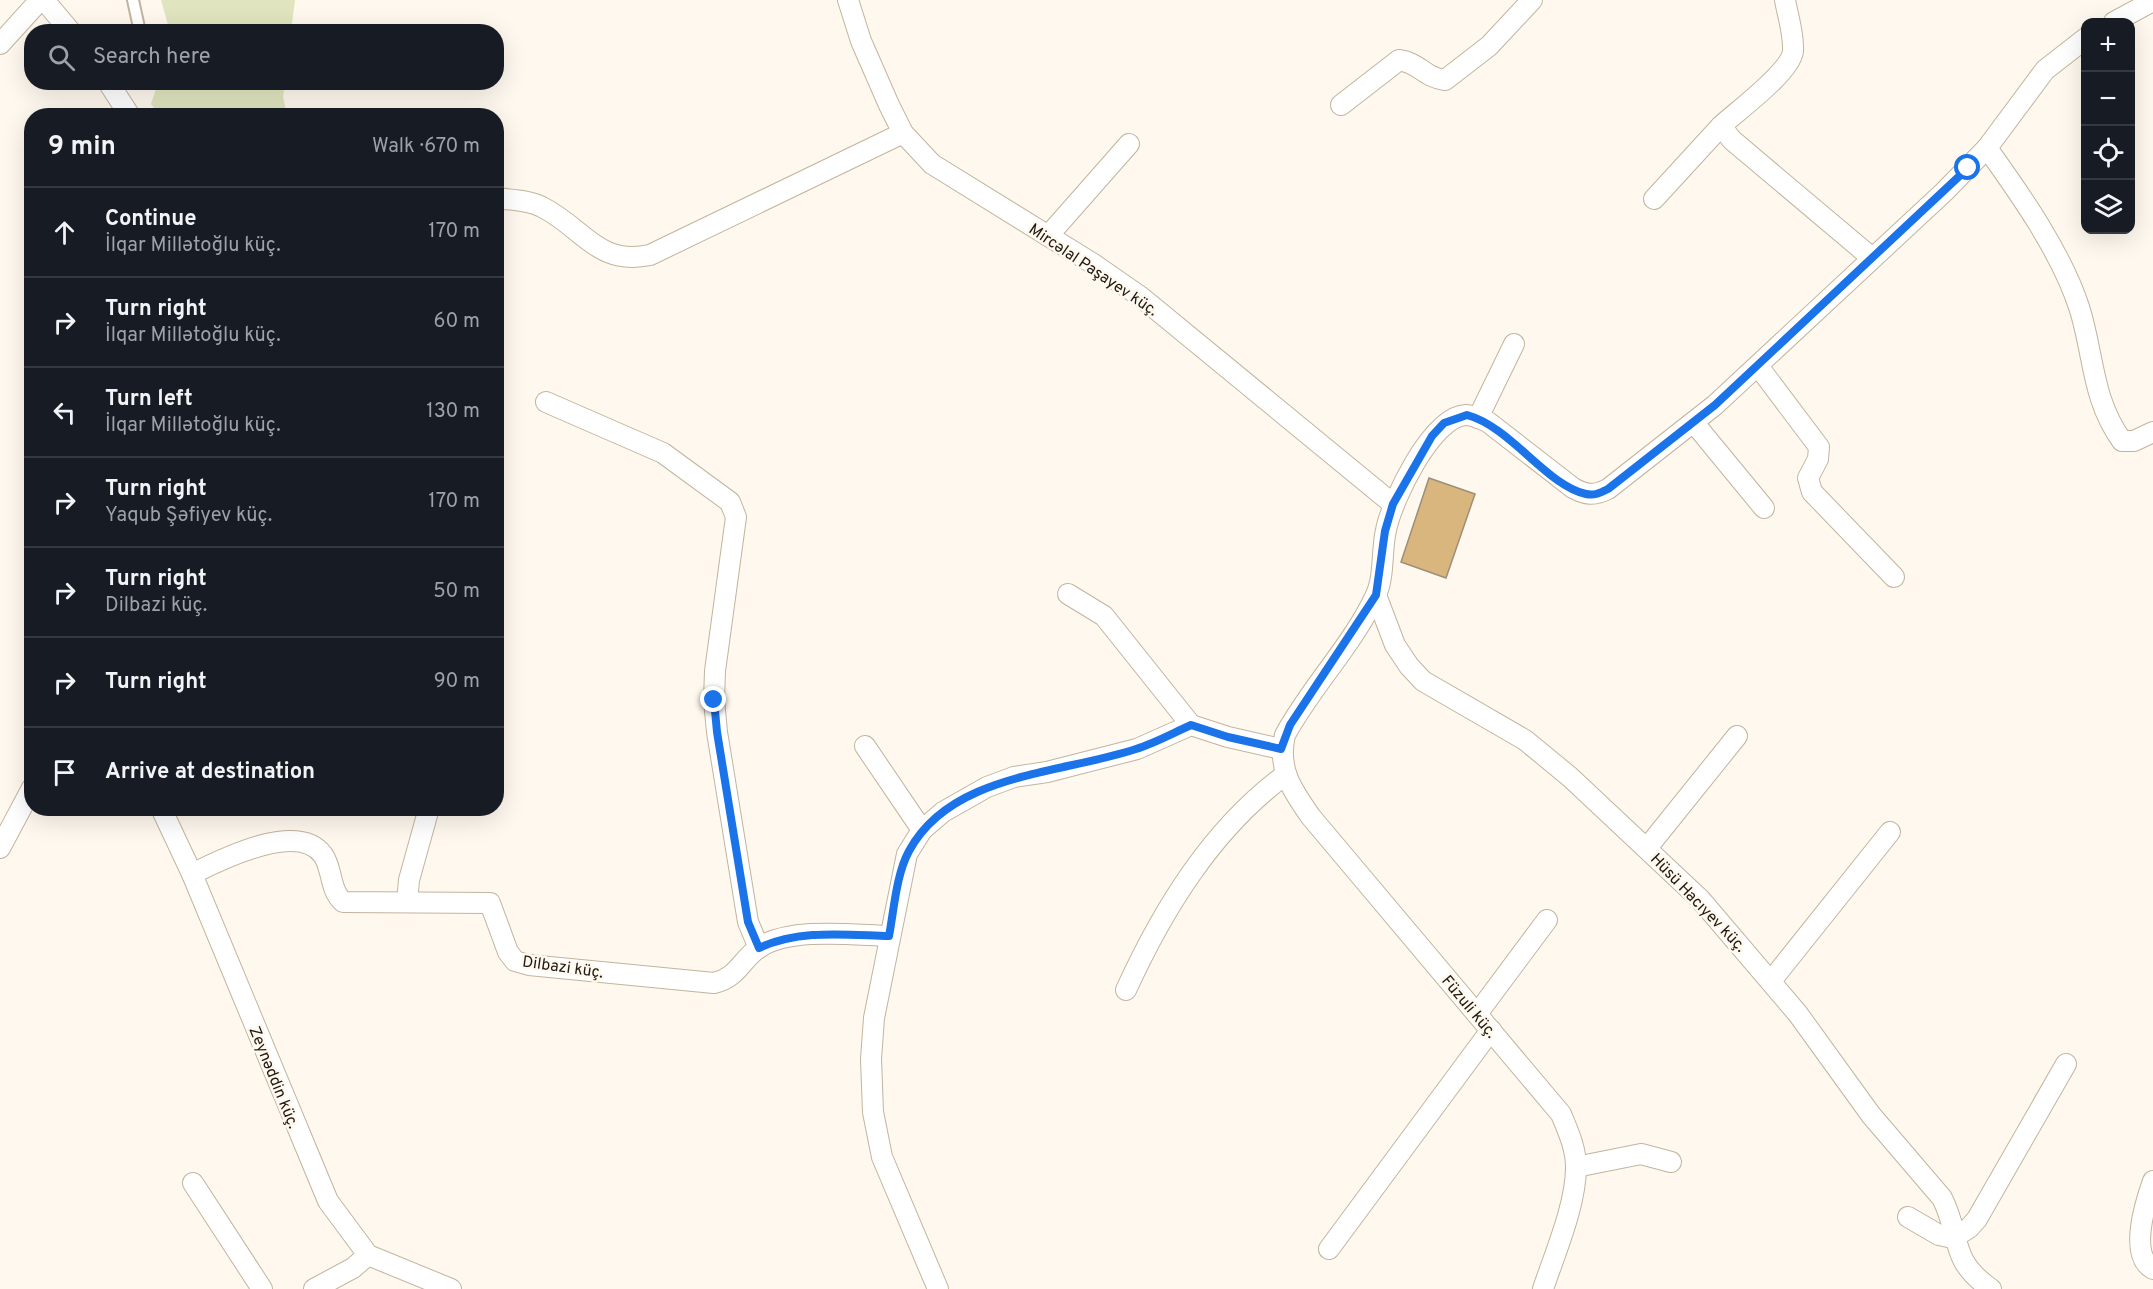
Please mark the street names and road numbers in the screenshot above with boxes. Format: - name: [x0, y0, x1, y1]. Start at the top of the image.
- street label: Mircəlal Paşayev küç.: [1024, 220, 1161, 321]
- street label: Hüsü Hacıyev küç.: [1645, 850, 1750, 957]
- street label: Dilbazi küç.: [521, 952, 605, 984]
- street label: Füzuli küç.: [1436, 972, 1500, 1043]
- street label: Zeynəddin küç.: [244, 1024, 303, 1132]

